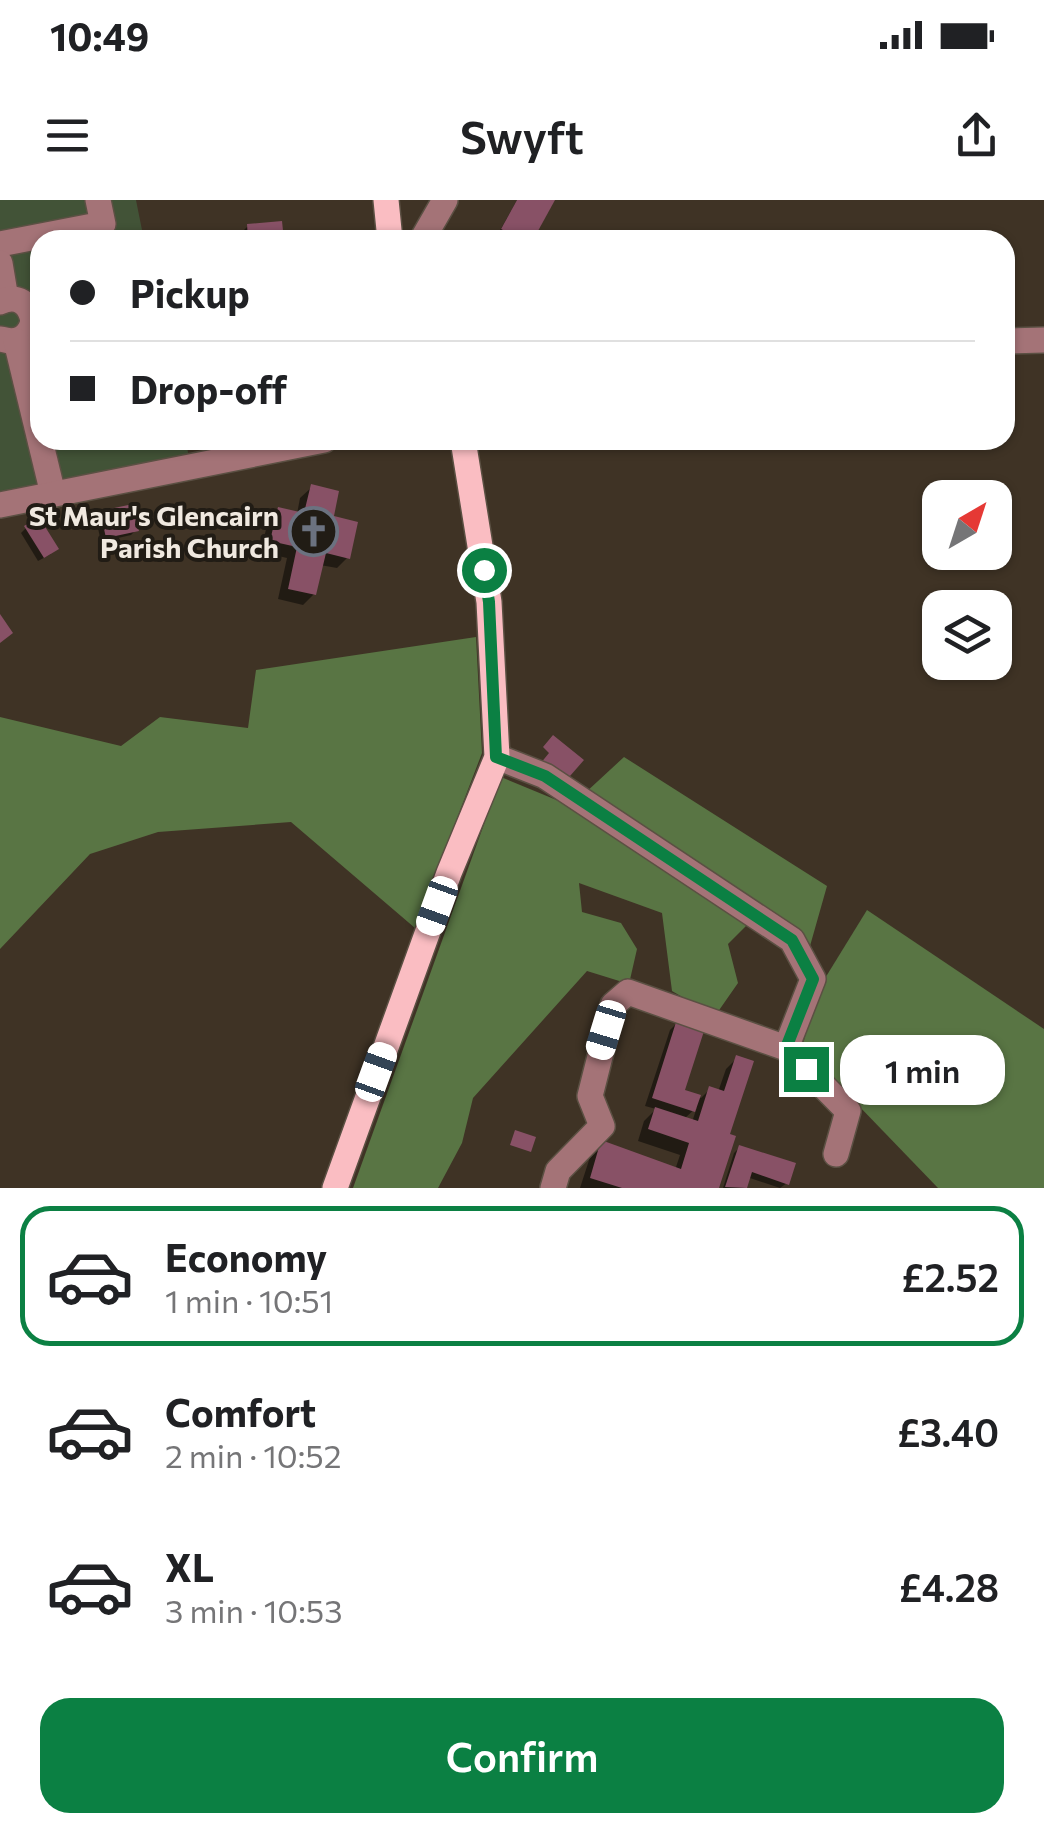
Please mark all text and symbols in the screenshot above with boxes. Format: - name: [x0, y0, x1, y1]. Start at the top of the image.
- text: 10:49: [50, 12, 149, 59]
- icon: menu: [40, 108, 95, 163]
- text: Swyft: [460, 108, 584, 163]
- icon: share: [949, 108, 1004, 163]
- text: Pickup: [130, 269, 250, 316]
- text: Drop-off: [130, 365, 287, 412]
- north arrow: [922, 480, 1012, 570]
- map controls: [922, 480, 1012, 680]
- place label: St Maur's Glencairn Parish Church: [29, 498, 279, 564]
- church icon: St Maur's Glencairn Parish Church: [288, 505, 340, 557]
- route start: [462, 548, 507, 593]
- button: layers: [922, 590, 1012, 680]
- car: [413, 873, 461, 939]
- car: [583, 997, 629, 1063]
- callout: 1 min: [841, 1034, 1006, 1104]
- car: [352, 1039, 400, 1105]
- route end: [784, 1047, 829, 1092]
- text: 1 min: [885, 1050, 960, 1090]
- icon: car: [45, 1231, 135, 1321]
- text: Economy: [165, 1233, 327, 1280]
- text: £2.52: [902, 1253, 999, 1300]
- text: 1 min · 10:51: [165, 1280, 333, 1320]
- icon: car: [45, 1386, 135, 1476]
- text: Comfort: [165, 1388, 316, 1435]
- text: £3.40: [897, 1408, 999, 1455]
- text: 2 min · 10:52: [165, 1435, 341, 1475]
- icon: car: [45, 1541, 135, 1631]
- text: XL: [165, 1543, 214, 1590]
- text: £4.28: [899, 1563, 999, 1610]
- text: 3 min · 10:53: [165, 1590, 342, 1630]
- button: Confirm: [40, 1698, 1004, 1813]

